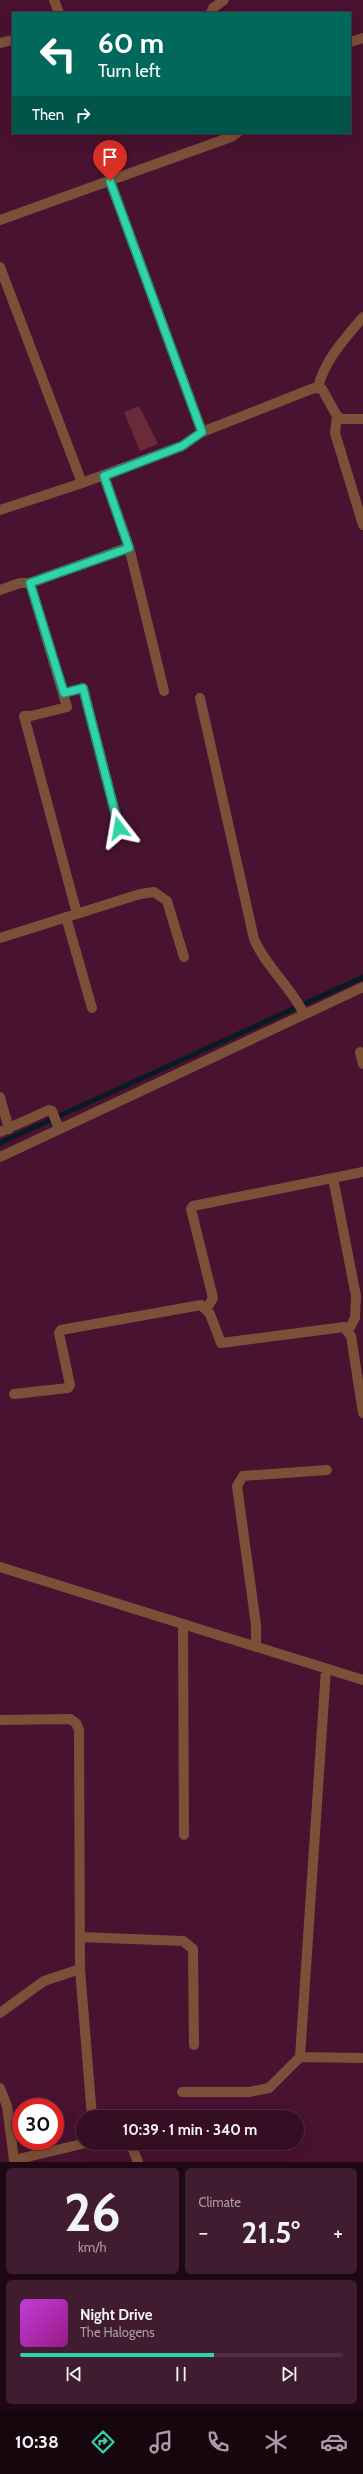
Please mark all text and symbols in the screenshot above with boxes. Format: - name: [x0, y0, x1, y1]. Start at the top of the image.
- text: 60 m: [98, 26, 164, 60]
- icon: left: [32, 28, 84, 80]
- text: Turn left: [98, 60, 161, 82]
- icon: right: [72, 104, 94, 126]
- text: Then: [32, 106, 64, 124]
- pin: [93, 140, 127, 181]
- icon: arrive: [99, 146, 121, 168]
- position arrow: [98, 807, 140, 849]
- speed limit sign: 30: [12, 2098, 64, 2150]
- text: 10:39 · 1 min · 340 m: [123, 2121, 257, 2139]
- text: 26: [64, 2181, 121, 2244]
- text: Climate: [199, 2194, 241, 2210]
- text: 21.5°: [242, 2214, 300, 2251]
- text: −: [199, 2219, 208, 2246]
- text: +: [333, 2219, 343, 2246]
- text: km/h: [78, 2239, 106, 2255]
- text: Night Drive: [80, 2306, 153, 2324]
- text: The Halogens: [80, 2324, 155, 2340]
- icon: previous: [63, 2363, 85, 2385]
- icon: pause: [170, 2363, 192, 2385]
- icon: next: [278, 2363, 300, 2385]
- icon: directions: [89, 2428, 117, 2456]
- icon: music: [147, 2428, 175, 2456]
- icon: phone: [204, 2428, 232, 2456]
- icon: climate: [262, 2428, 290, 2456]
- icon: car: [320, 2428, 348, 2456]
- text: 10:38: [15, 2431, 59, 2453]

